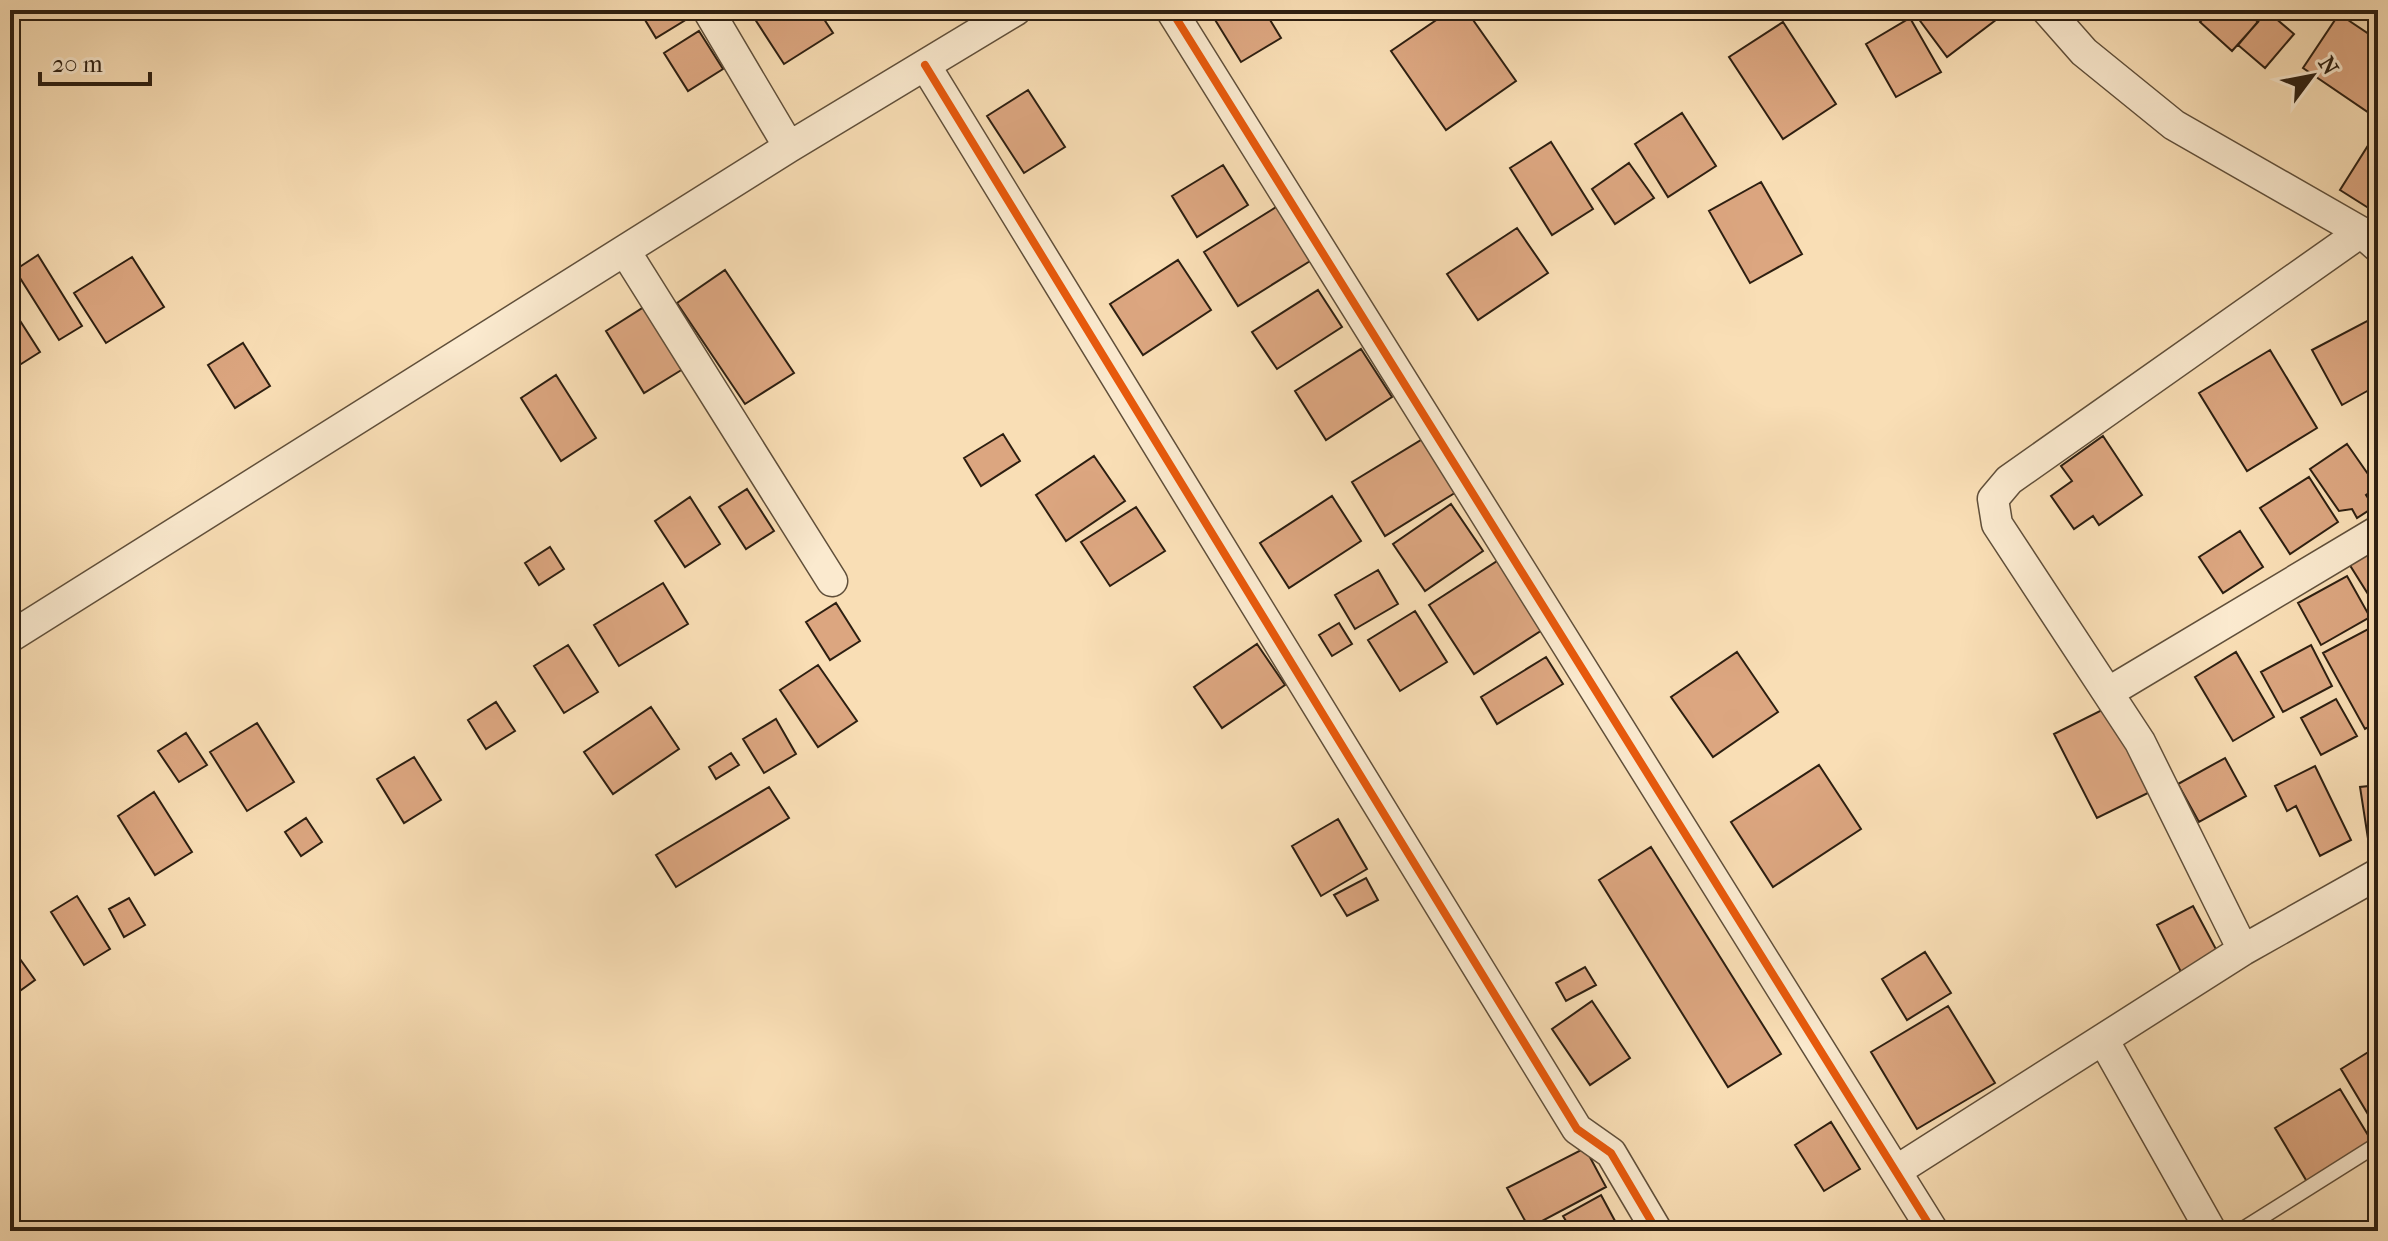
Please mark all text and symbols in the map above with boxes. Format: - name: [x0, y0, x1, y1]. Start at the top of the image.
- scale bar: [40, 36, 150, 86]
- north arrow: [2272, 36, 2352, 116]
- text: 20 m: [52, 50, 103, 78]
- text: N: [2313, 52, 2344, 80]

